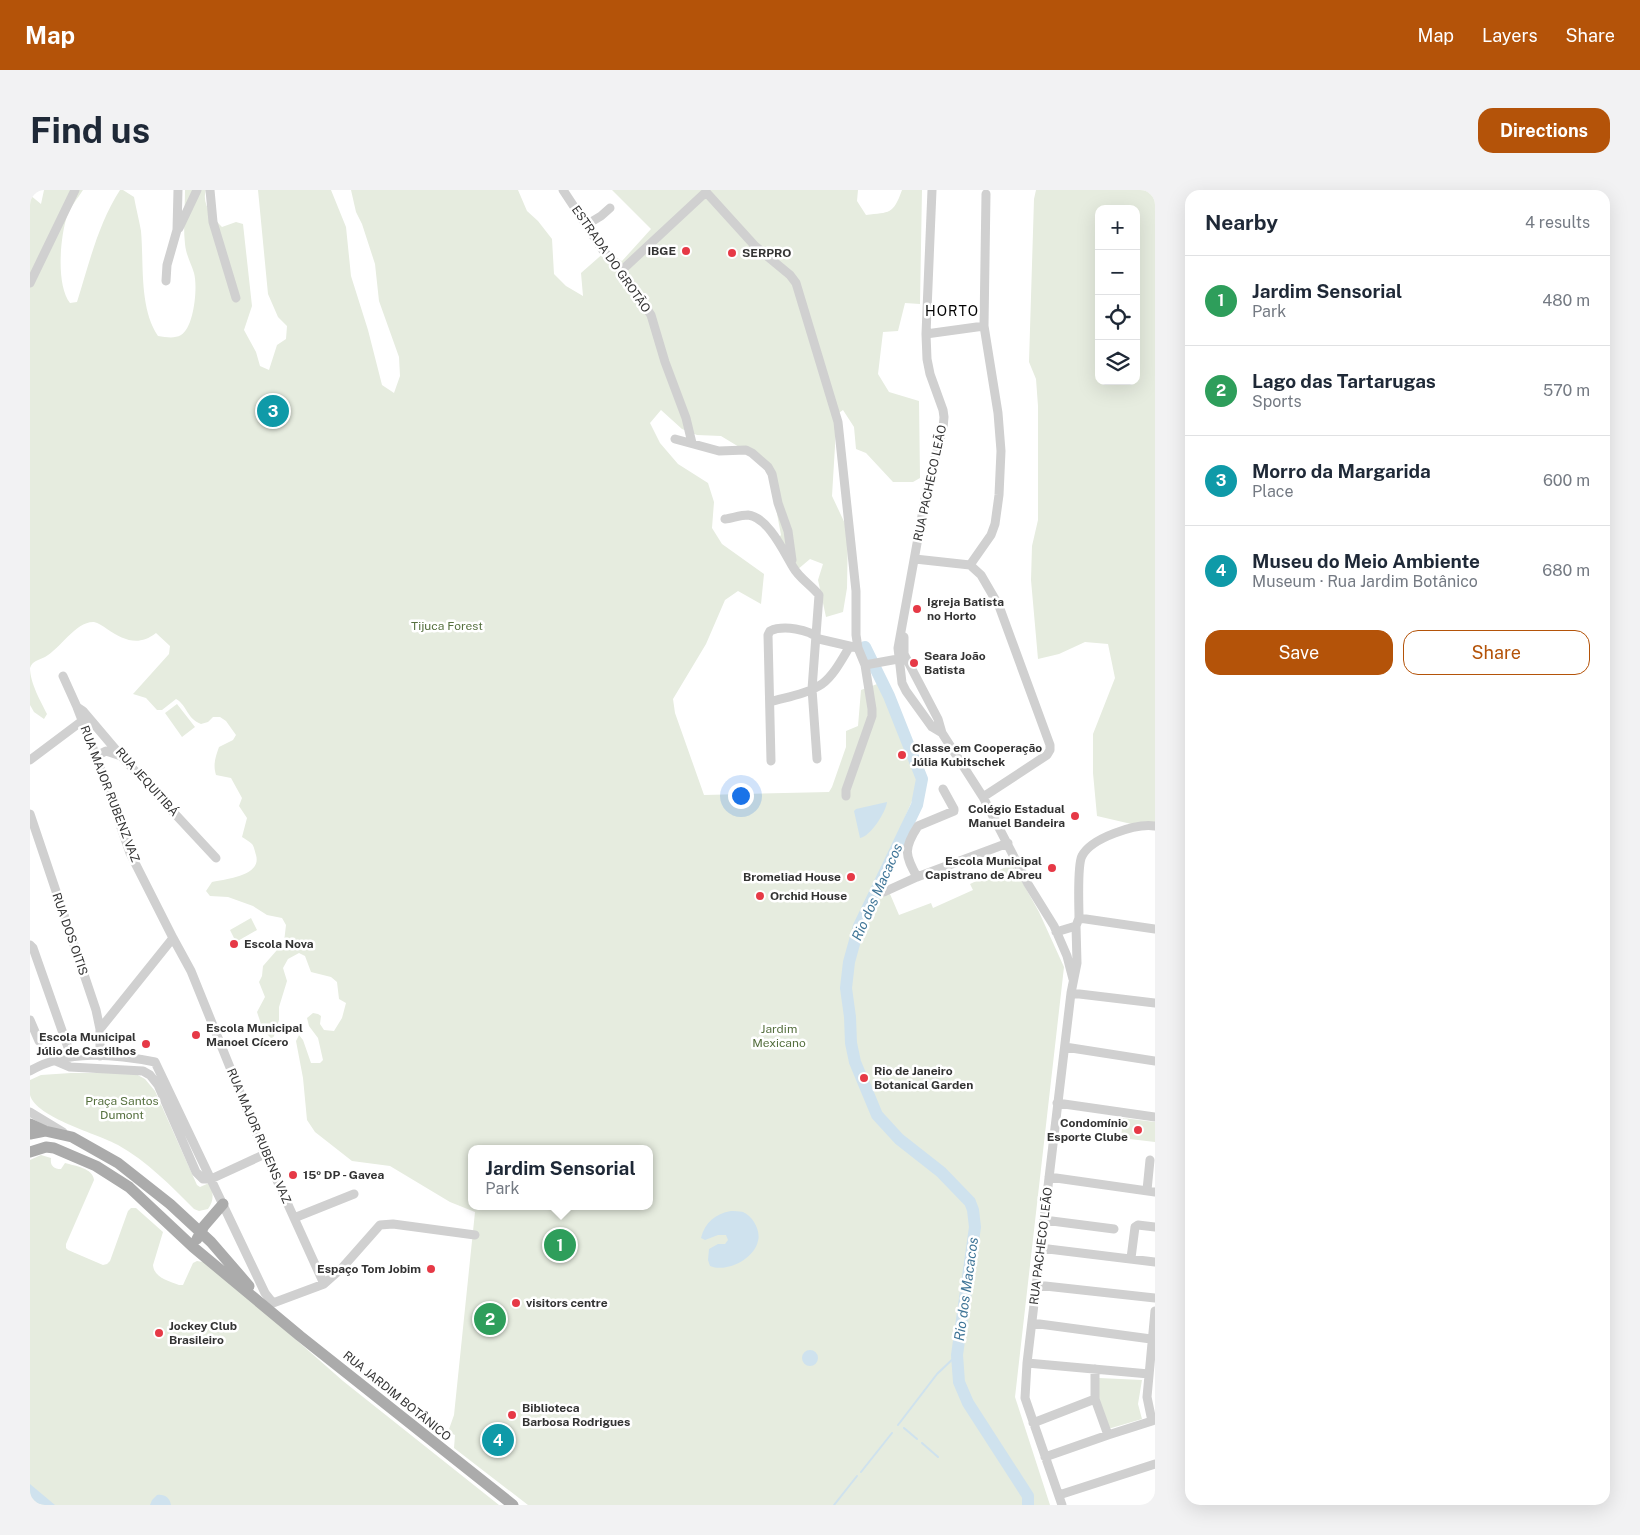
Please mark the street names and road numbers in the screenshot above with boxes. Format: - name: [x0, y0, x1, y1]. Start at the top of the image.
- street label: ESTRADA DO GROTÃO: [569, 203, 653, 315]
- street label: RUA PACHECO LEÃO: [911, 423, 949, 542]
- street label: RUA MAJOR RUBENZ VAZ: [77, 724, 143, 865]
- street label: RUA JEQUITIBÁ: [113, 745, 182, 819]
- street label: RUA DOS OITIS: [49, 891, 91, 977]
- street label: RUA MAJOR RUBENS VAZ: [224, 1066, 294, 1206]
- street label: RUA PACHECO LEÃO: [1027, 1186, 1055, 1306]
- street label: RUA JARDIM BOTÂNICO: [340, 1348, 454, 1444]

